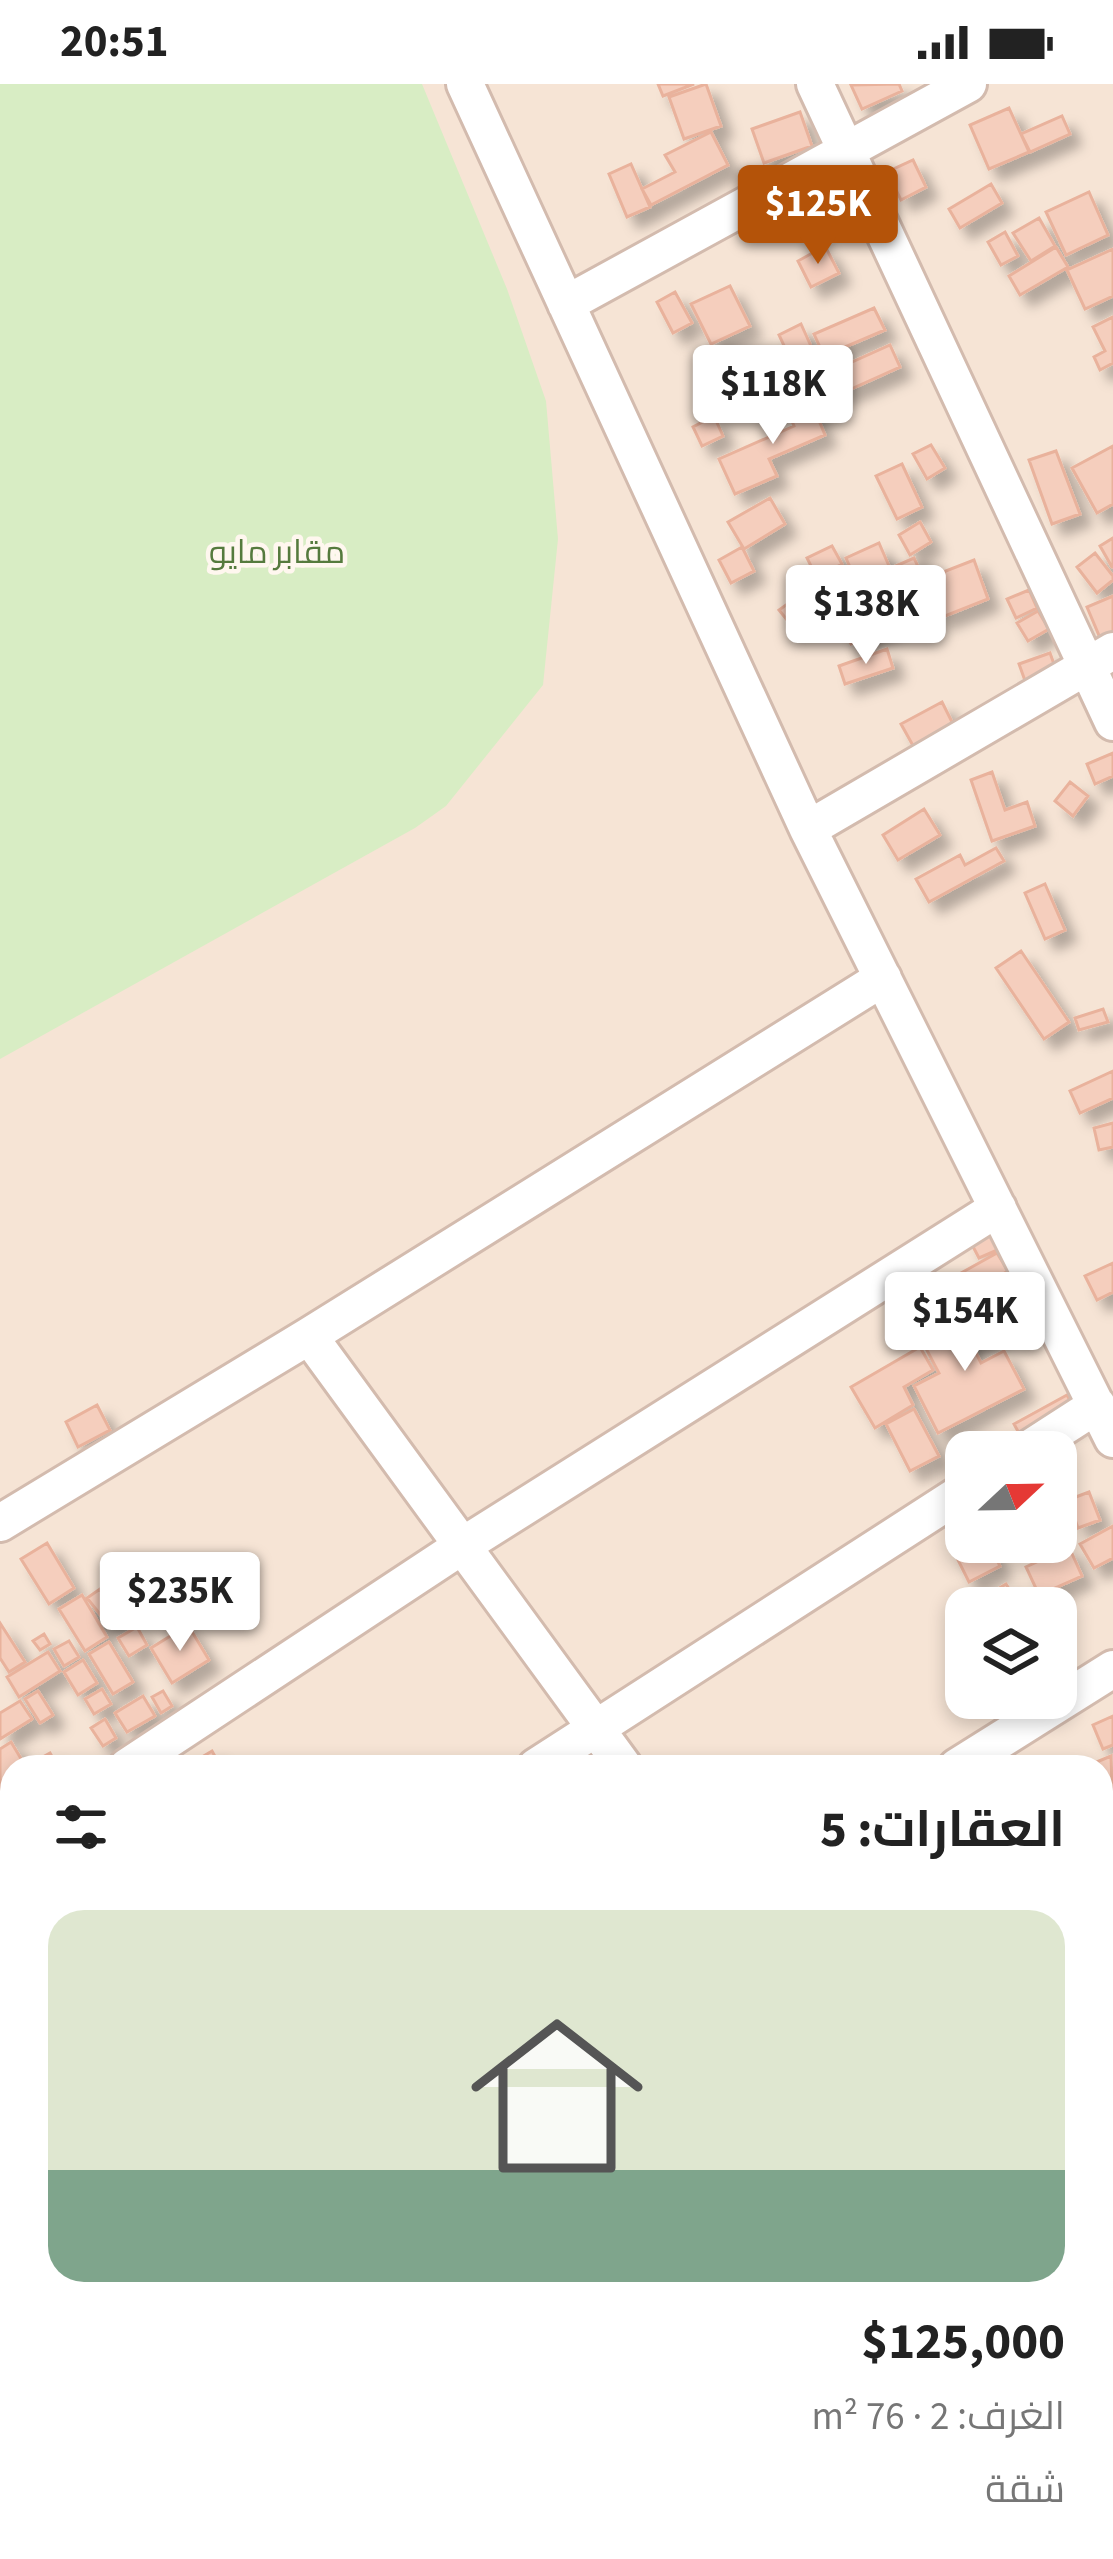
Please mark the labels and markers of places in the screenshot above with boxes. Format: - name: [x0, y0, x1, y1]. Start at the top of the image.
- pin: $125K: [734, 165, 902, 267]
- pin: $118K: [689, 345, 857, 447]
- pin: $138K: [782, 565, 950, 667]
- pin: $154K: [881, 1272, 1049, 1374]
- pin: $235K: [96, 1552, 264, 1654]

